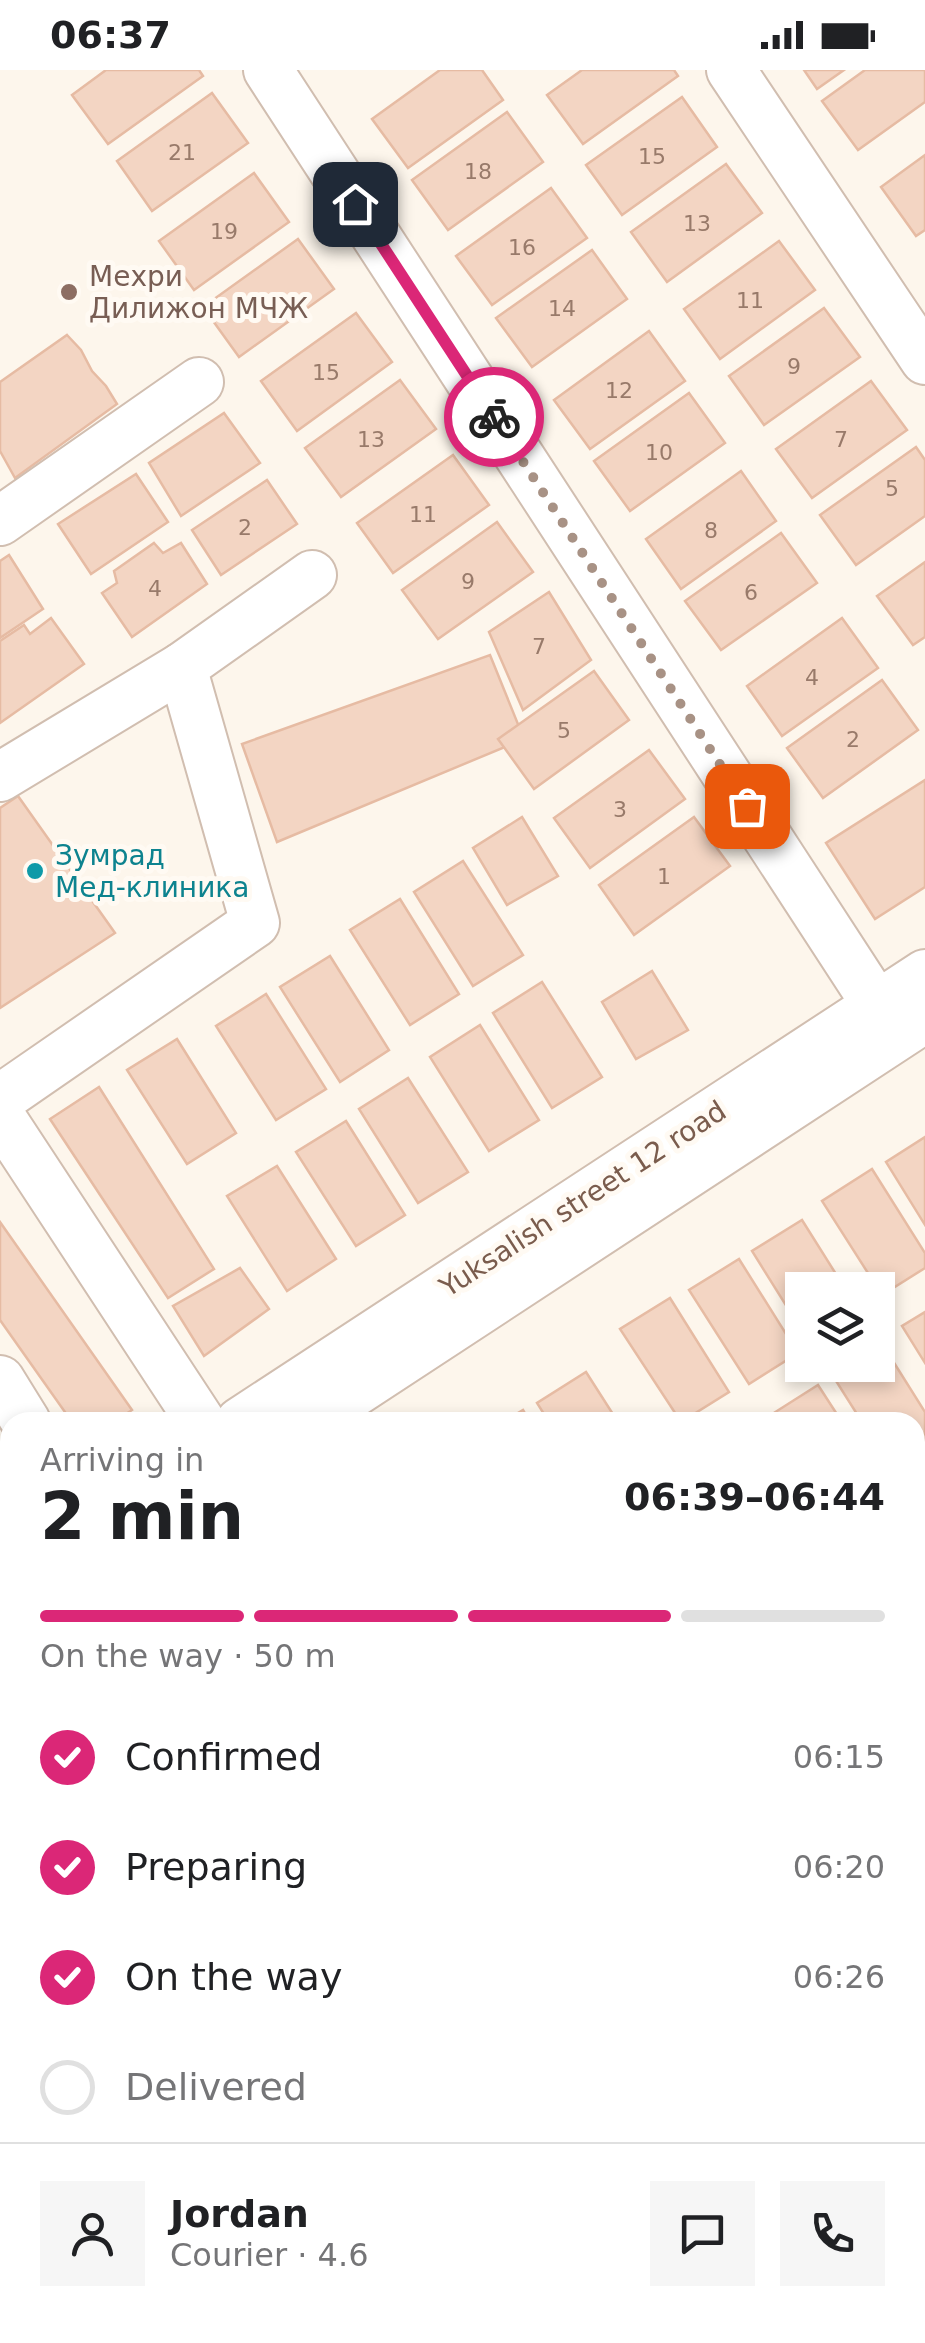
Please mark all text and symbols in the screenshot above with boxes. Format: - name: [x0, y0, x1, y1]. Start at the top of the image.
- text: 06:37: [50, 13, 171, 57]
- house number: 21: [168, 140, 196, 165]
- house number: 15: [638, 144, 666, 169]
- house number: 18: [464, 159, 492, 184]
- pin: [313, 162, 398, 247]
- icon: home: [328, 177, 383, 232]
- house number: 13: [683, 211, 711, 236]
- house number: 19: [210, 219, 238, 244]
- house number: 16: [508, 235, 536, 260]
- place label: Мехри Дилижон МЧЖ: [89, 260, 308, 325]
- marker: Мехри Дилижон МЧЖ: [58, 281, 80, 303]
- house number: 11: [736, 288, 764, 313]
- house number: 14: [548, 296, 576, 321]
- house number: 9: [787, 354, 801, 379]
- house number: 15: [312, 360, 340, 385]
- courier: [444, 367, 544, 467]
- house number: 12: [605, 378, 633, 403]
- icon: bike: [467, 390, 522, 445]
- house number: 13: [357, 427, 385, 452]
- house number: 7: [834, 427, 848, 452]
- house number: 10: [645, 440, 673, 465]
- house number: 5: [885, 476, 899, 501]
- house number: 11: [409, 502, 437, 527]
- house number: 2: [238, 515, 252, 540]
- house number: 8: [704, 518, 718, 543]
- house number: 9: [461, 569, 475, 594]
- house number: 4: [148, 576, 162, 601]
- house number: 6: [744, 580, 758, 605]
- house number: 7: [532, 634, 546, 659]
- house number: 4: [805, 665, 819, 690]
- house number: 5: [557, 718, 571, 743]
- house number: 2: [846, 727, 860, 752]
- pin: [705, 764, 790, 849]
- icon: bag: [720, 779, 775, 834]
- house number: 3: [613, 797, 627, 822]
- place label: Зумрад Мед-клиника: [55, 839, 249, 904]
- marker: Зумрад Мед-клиника: [24, 860, 46, 882]
- house number: 1: [657, 864, 671, 889]
- street label: Yuksalish street 12 road: [433, 1094, 732, 1305]
- map controls: [785, 1272, 895, 1382]
- button: layers: [785, 1272, 895, 1382]
- text: Arriving in: [40, 1441, 204, 1479]
- text: 06:39–06:44: [624, 1475, 885, 1519]
- text: 2 min: [40, 1479, 244, 1554]
- text: On the way · 50 m: [40, 1637, 336, 1675]
- icon: check: [40, 1730, 95, 1785]
- text: Confirmed: [125, 1735, 322, 1779]
- text: 06:15: [793, 1738, 885, 1776]
- icon: check: [40, 1840, 95, 1895]
- text: Preparing: [125, 1845, 307, 1889]
- text: 06:20: [793, 1848, 885, 1886]
- icon: check: [40, 1950, 95, 2005]
- text: On the way: [125, 1955, 342, 1999]
- text: 06:26: [793, 1958, 885, 1996]
- text: Delivered: [125, 2065, 307, 2109]
- button: person: [40, 2181, 145, 2286]
- button: chat: [650, 2181, 755, 2286]
- button: phone: [780, 2181, 885, 2286]
- text: Jordan: [170, 2192, 309, 2236]
- text: Courier · 4.6: [170, 2236, 369, 2274]

